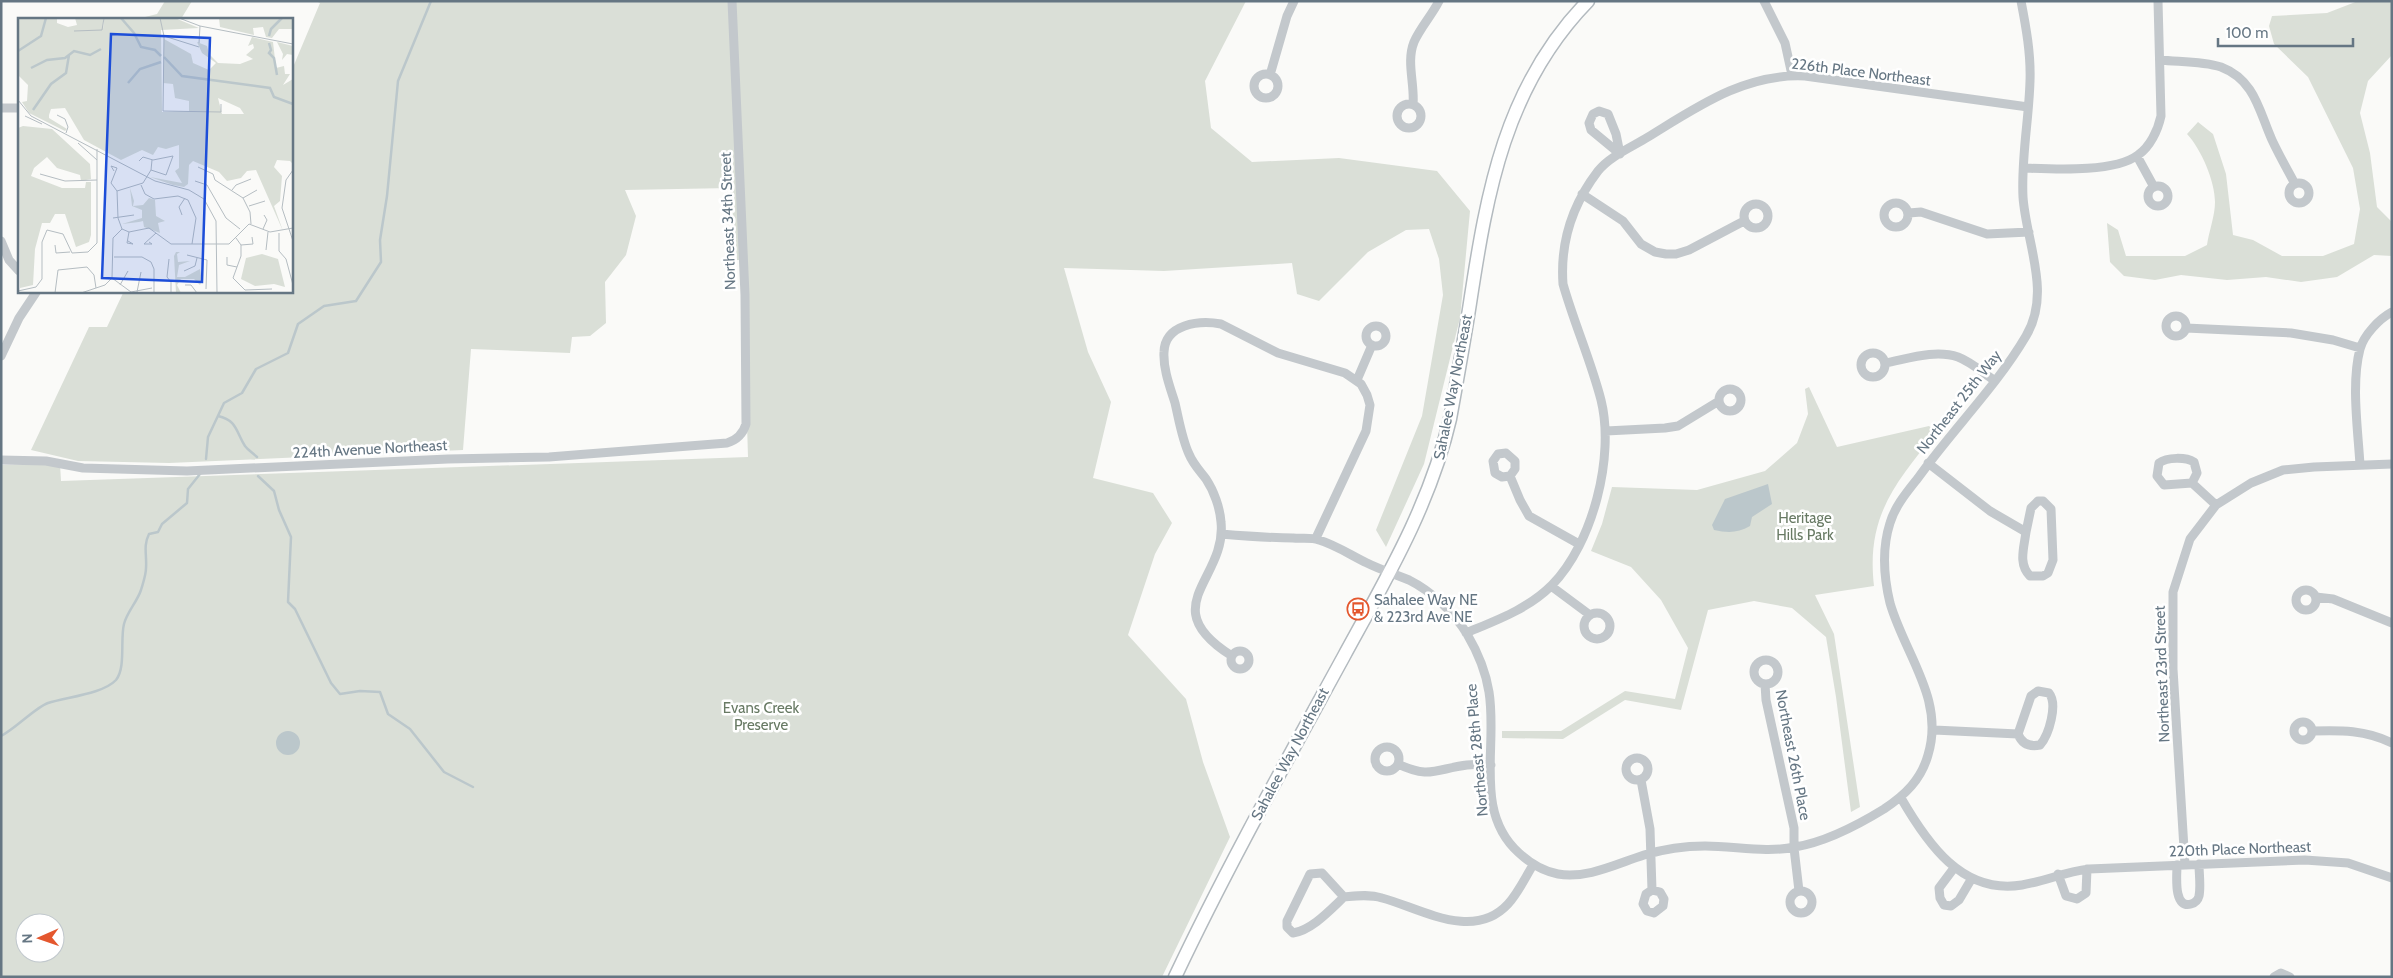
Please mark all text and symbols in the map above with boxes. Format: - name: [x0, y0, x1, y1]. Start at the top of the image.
- scale bar: [2218, 15, 2353, 47]
- inset map: [18, 18, 292, 292]
- text: 100 m: [2226, 24, 2268, 42]
- street label: 226th Place Northeast: [1790, 55, 1932, 89]
- street label: Northeast 34th Street: [717, 152, 739, 290]
- street label: Sahalee Way Northeast: [1430, 313, 1476, 461]
- street label: Northeast 25th Way: [1913, 346, 2005, 457]
- street label: 224th Avenue Northeast: [292, 436, 448, 462]
- park label: Heritage Hills Park: [1776, 509, 1834, 544]
- place label: Sahalee Way NE & 223rd Ave NE: [1374, 591, 1478, 626]
- bus stop icon: Sahalee Way NE & 223rd Ave NE: [1346, 597, 1370, 621]
- street label: Northeast 23rd Street: [2151, 605, 2173, 743]
- street label: Northeast 28th Place: [1462, 683, 1492, 817]
- street label: Sahalee Way Northeast: [1247, 685, 1333, 823]
- street label: Northeast 26th Place: [1772, 688, 1815, 822]
- park label: Evans Creek Preserve: [723, 699, 799, 734]
- street label: 220th Place Northeast: [2169, 838, 2311, 860]
- north arrow: [15, 913, 65, 963]
- text: N: [18, 933, 36, 944]

